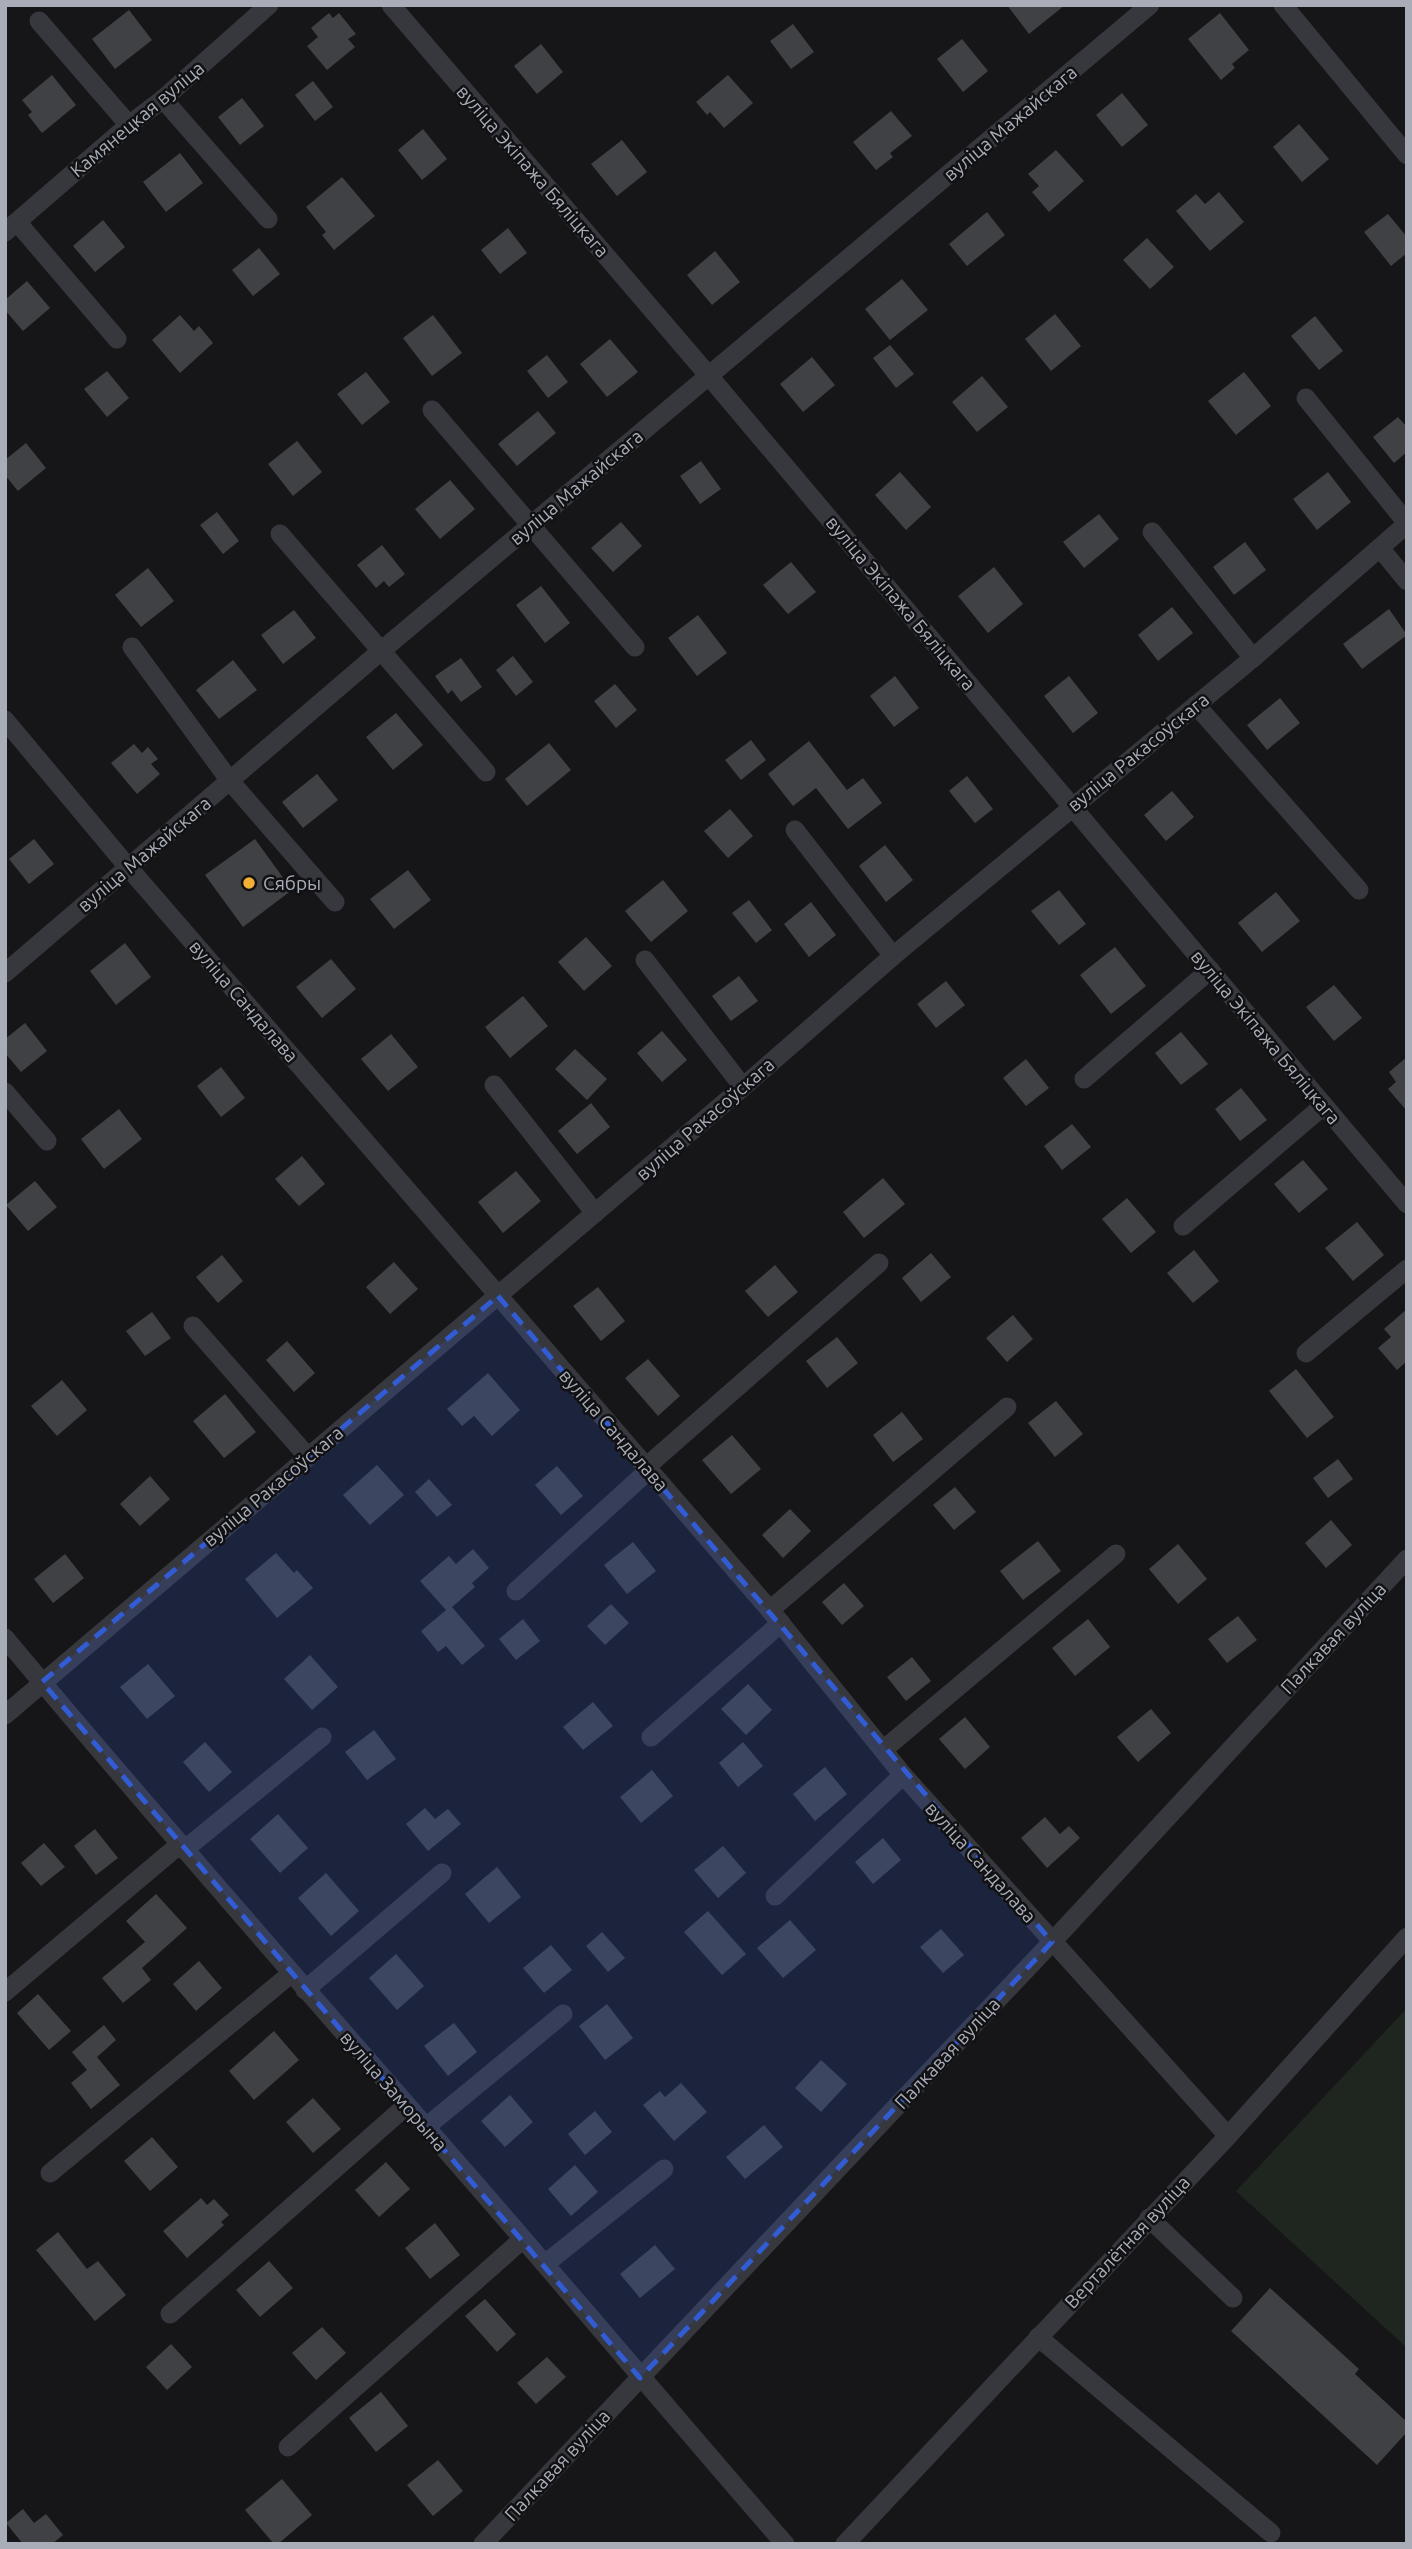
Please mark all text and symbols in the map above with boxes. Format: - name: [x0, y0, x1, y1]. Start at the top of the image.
- street label: Камянецкая вуліца: [66, 57, 208, 181]
- street label: вуліца Мажайскага: [939, 61, 1081, 185]
- street label: вуліца Экіпажа Бяліцкага: [452, 80, 614, 262]
- street label: вуліца Мажайскага: [505, 425, 647, 549]
- street label: вуліца Экіпажа Бяліцкага: [822, 511, 980, 695]
- street label: вуліца Ракасоўскага: [1063, 688, 1213, 816]
- street label: вуліца Мажайскага: [73, 792, 215, 916]
- place label: Сябры: [263, 872, 321, 894]
- marker: Сябры: [241, 875, 257, 891]
- street label: вуліца Сандалава: [185, 935, 303, 1067]
- street label: вуліца Экіпажа Бяліцкага: [1187, 945, 1345, 1129]
- street label: вуліца Ракасоўскага: [632, 1053, 778, 1185]
- street label: вуліца Сандалава: [555, 1364, 673, 1496]
- street label: вуліца Ракасоўскага: [199, 1421, 347, 1551]
- street label: Палкавая вуліца: [1276, 1578, 1390, 1698]
- street label: вуліца Сандалава: [921, 1797, 1041, 1927]
- street label: Палкавая вуліца: [890, 1993, 1004, 2113]
- street label: вуліца Заморына: [336, 2027, 452, 2155]
- street label: Верталётная вуліца: [1060, 2171, 1194, 2313]
- street label: Палкавая вуліца: [500, 2405, 614, 2525]

